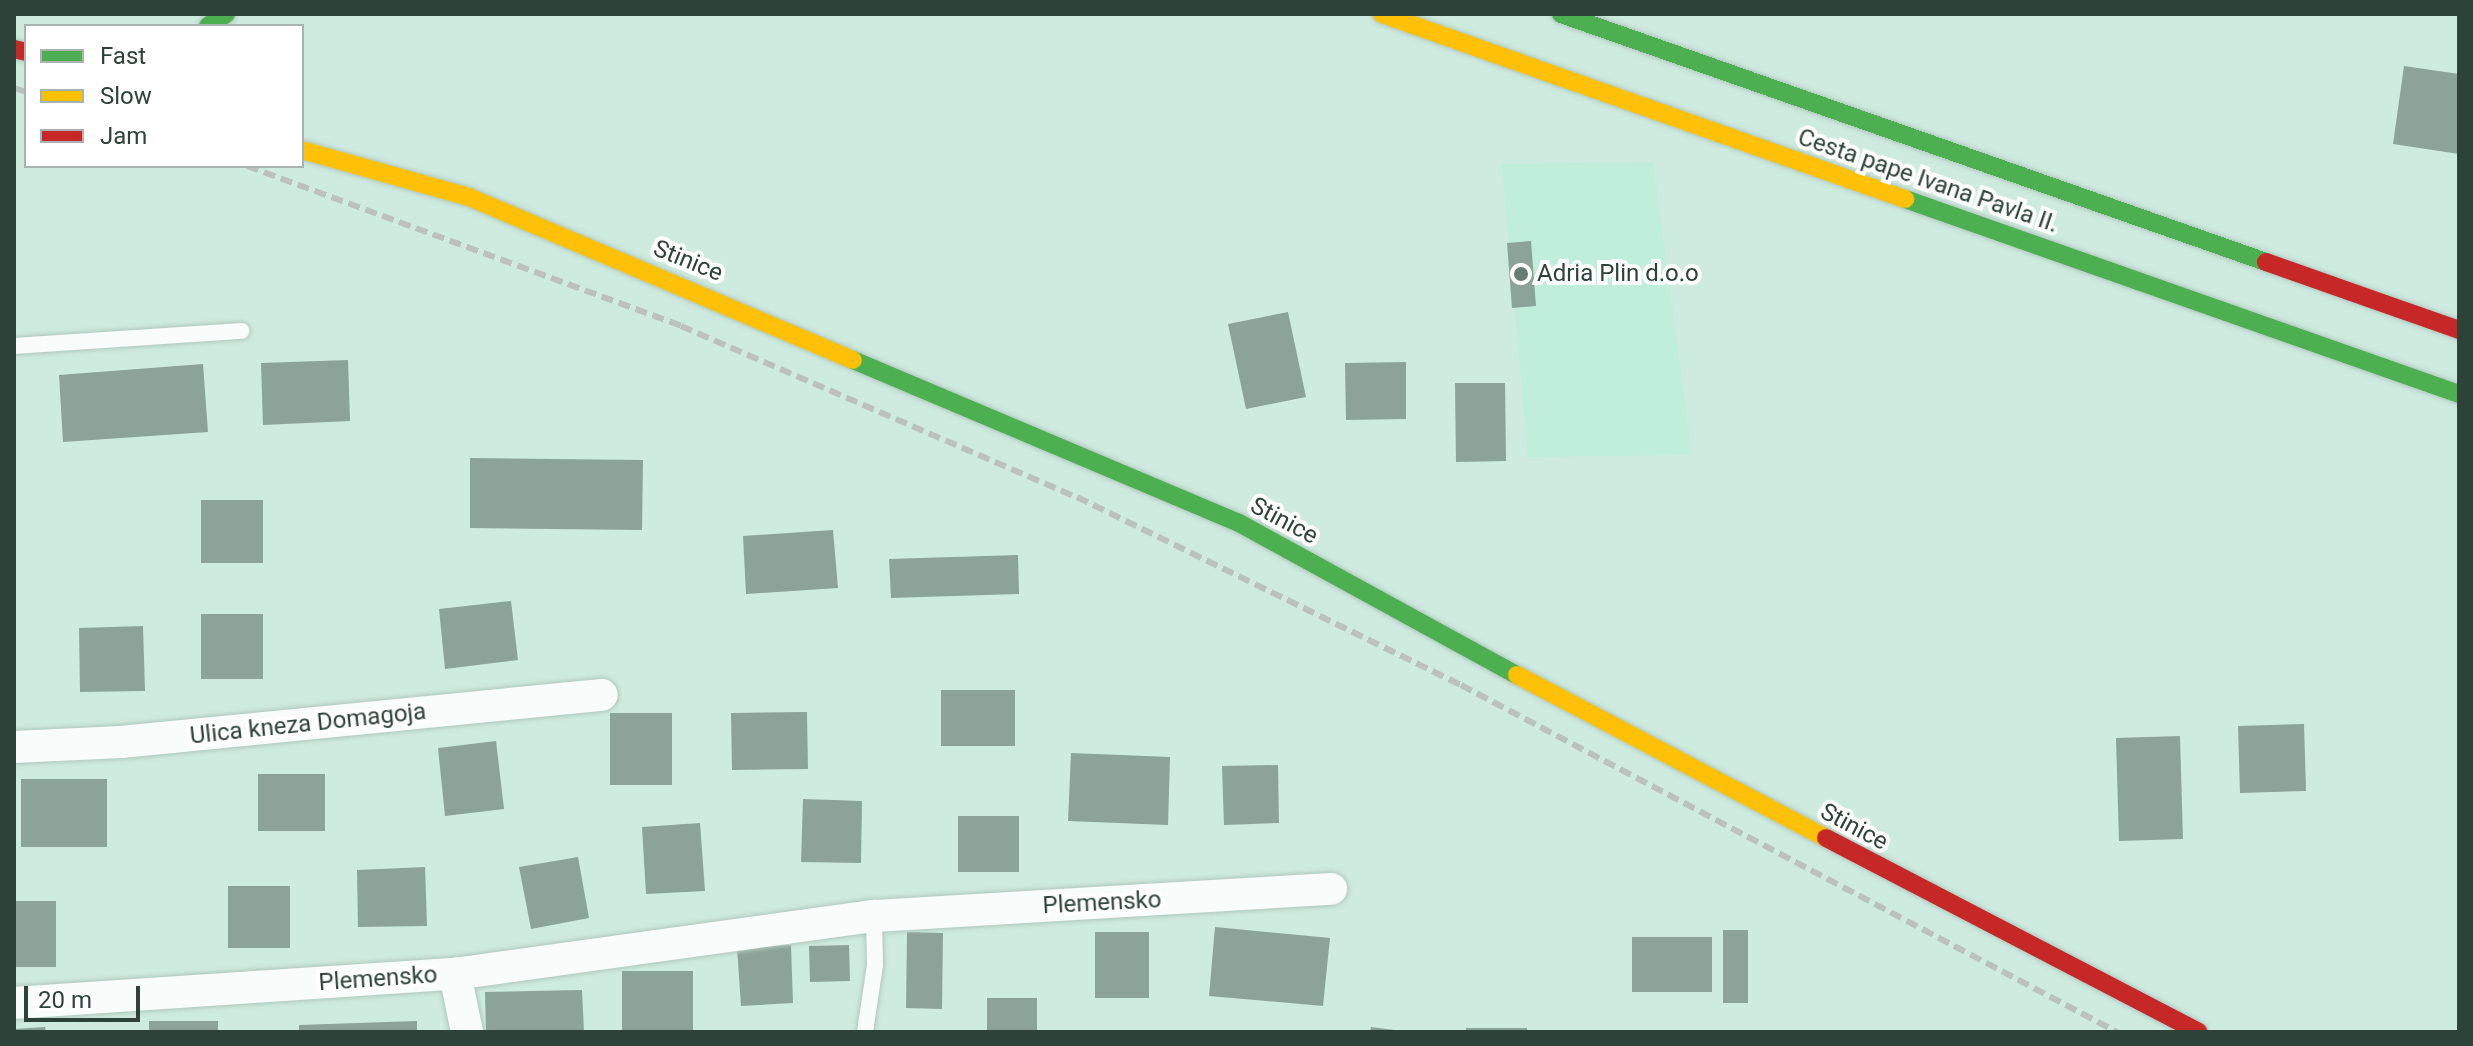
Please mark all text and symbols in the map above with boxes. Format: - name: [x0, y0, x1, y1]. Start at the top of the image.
- legend: [24, 24, 304, 168]
- text: Fast: [100, 42, 146, 70]
- text: Slow: [100, 82, 152, 110]
- text: Jam: [100, 122, 147, 150]
- street label: Cesta pape Ivana Pavla II.: [1794, 123, 2062, 239]
- street label: Stinice: [649, 234, 727, 288]
- place label: Adria Plin d.o.o: [1537, 260, 1699, 288]
- marker: Adria Plin d.o.o: [1512, 265, 1530, 283]
- street label: Stinice: [1245, 491, 1323, 551]
- street label: Ulica kneza Domagoja: [188, 697, 428, 751]
- street label: Stinice: [1815, 797, 1893, 857]
- street label: Plemensko: [1042, 886, 1162, 920]
- street label: Plemensko: [318, 960, 438, 998]
- scale bar: [28, 970, 144, 1020]
- text: 20 m: [38, 986, 92, 1014]

